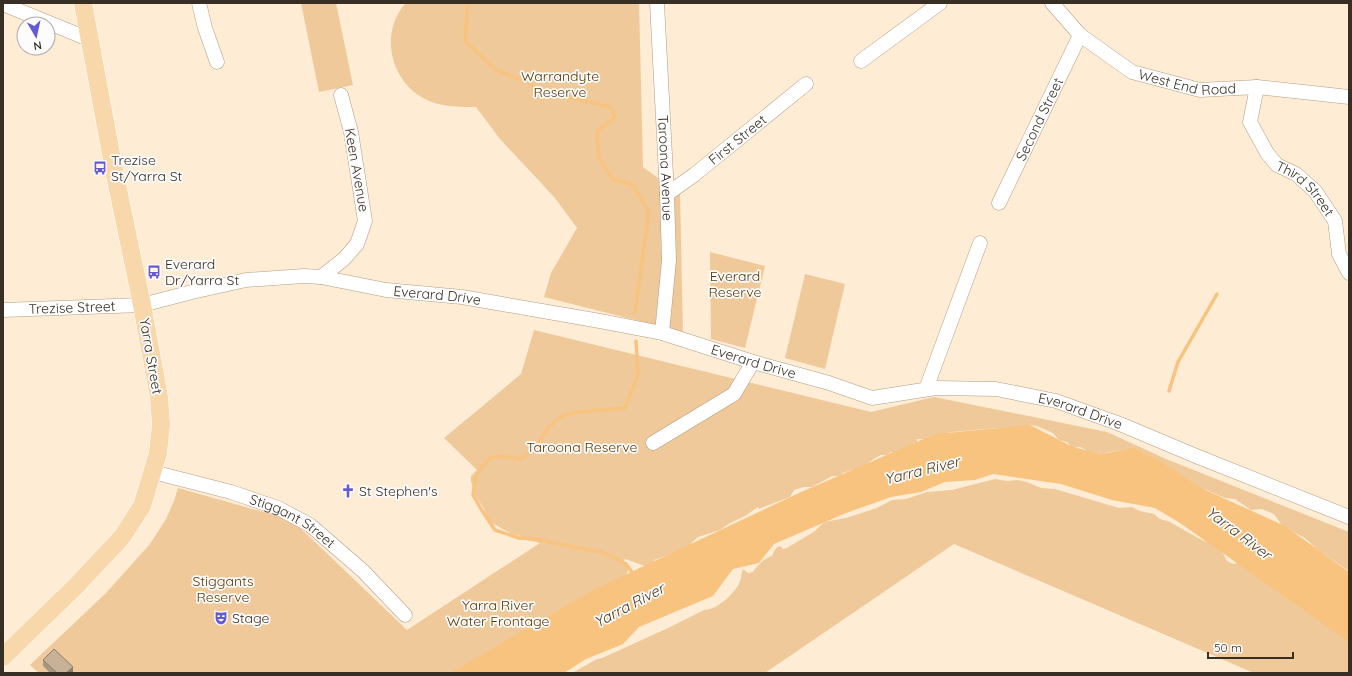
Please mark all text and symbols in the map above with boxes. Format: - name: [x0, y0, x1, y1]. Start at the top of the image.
- north arrow: [16, 16, 56, 56]
- text: N: [32, 38, 43, 53]
- street label: West End Road: [1136, 65, 1236, 99]
- park label: Warrandyte Reserve: [521, 67, 599, 101]
- street label: Second Street: [1012, 74, 1067, 164]
- street label: First Street: [705, 111, 770, 169]
- street label: Taroona Avenue: [654, 114, 677, 221]
- street label: Keen Avenue: [341, 127, 373, 213]
- place label: Trezise St/Yarra St: [111, 151, 183, 185]
- street label: Third Street: [1273, 157, 1338, 220]
- bus stop icon: Trezise St/Yarra St: [92, 160, 108, 176]
- place label: Everard Dr/Yarra St: [165, 255, 239, 289]
- bus stop icon: Everard Dr/Yarra St: [146, 264, 162, 280]
- park label: Everard Reserve: [708, 267, 762, 301]
- street label: Everard Drive: [393, 282, 482, 309]
- street label: Trezise Street: [28, 297, 116, 318]
- street label: Yarra Street: [135, 316, 167, 396]
- street label: Everard Drive: [709, 340, 798, 383]
- street label: Everard Drive: [1037, 389, 1125, 433]
- park label: Taroona Reserve: [527, 438, 638, 456]
- water label: Yarra River: [882, 451, 964, 489]
- place label: St Stephen's: [359, 482, 438, 500]
- church icon: St Stephen's: [340, 483, 356, 499]
- street label: Stiggant Street: [247, 490, 339, 552]
- water label: Yarra River: [1203, 502, 1277, 565]
- park label: Stiggants Reserve: [192, 572, 254, 606]
- water label: Yarra River: [591, 578, 669, 631]
- park label: Yarra River Water Frontage: [447, 596, 549, 630]
- place label: Stage: [232, 609, 270, 627]
- theatre icon: Stage: [213, 610, 229, 626]
- scale bar: [1208, 634, 1293, 660]
- text: 50 m: [1214, 640, 1242, 655]

